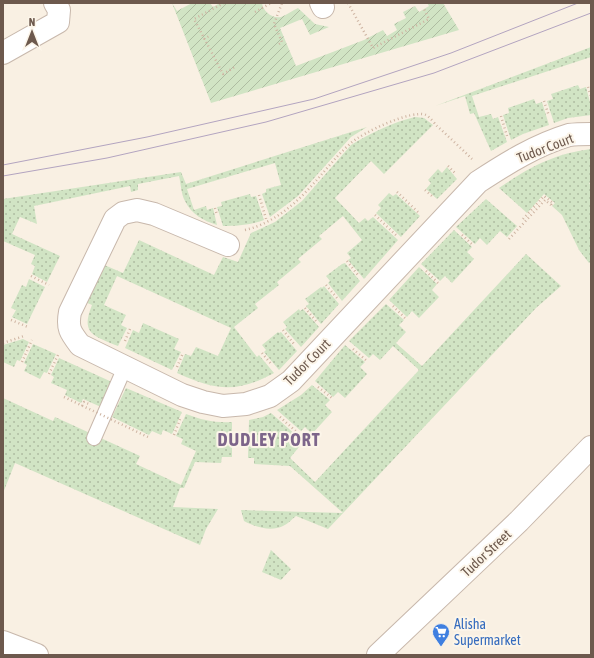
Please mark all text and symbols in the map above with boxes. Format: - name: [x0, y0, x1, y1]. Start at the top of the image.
- north arrow: [12, 12, 52, 52]
- text: N: [29, 16, 35, 28]
- street label: Tudor Court: [515, 130, 575, 166]
- street label: Tudor Court: [280, 335, 334, 389]
- district label: DUDLEY PORT: [217, 429, 321, 450]
- street label: Tudor Street: [458, 526, 514, 580]
- place label: Alisha Supermarket: [454, 616, 521, 648]
- supermarket icon: Alisha Supermarket: [431, 622, 451, 647]

